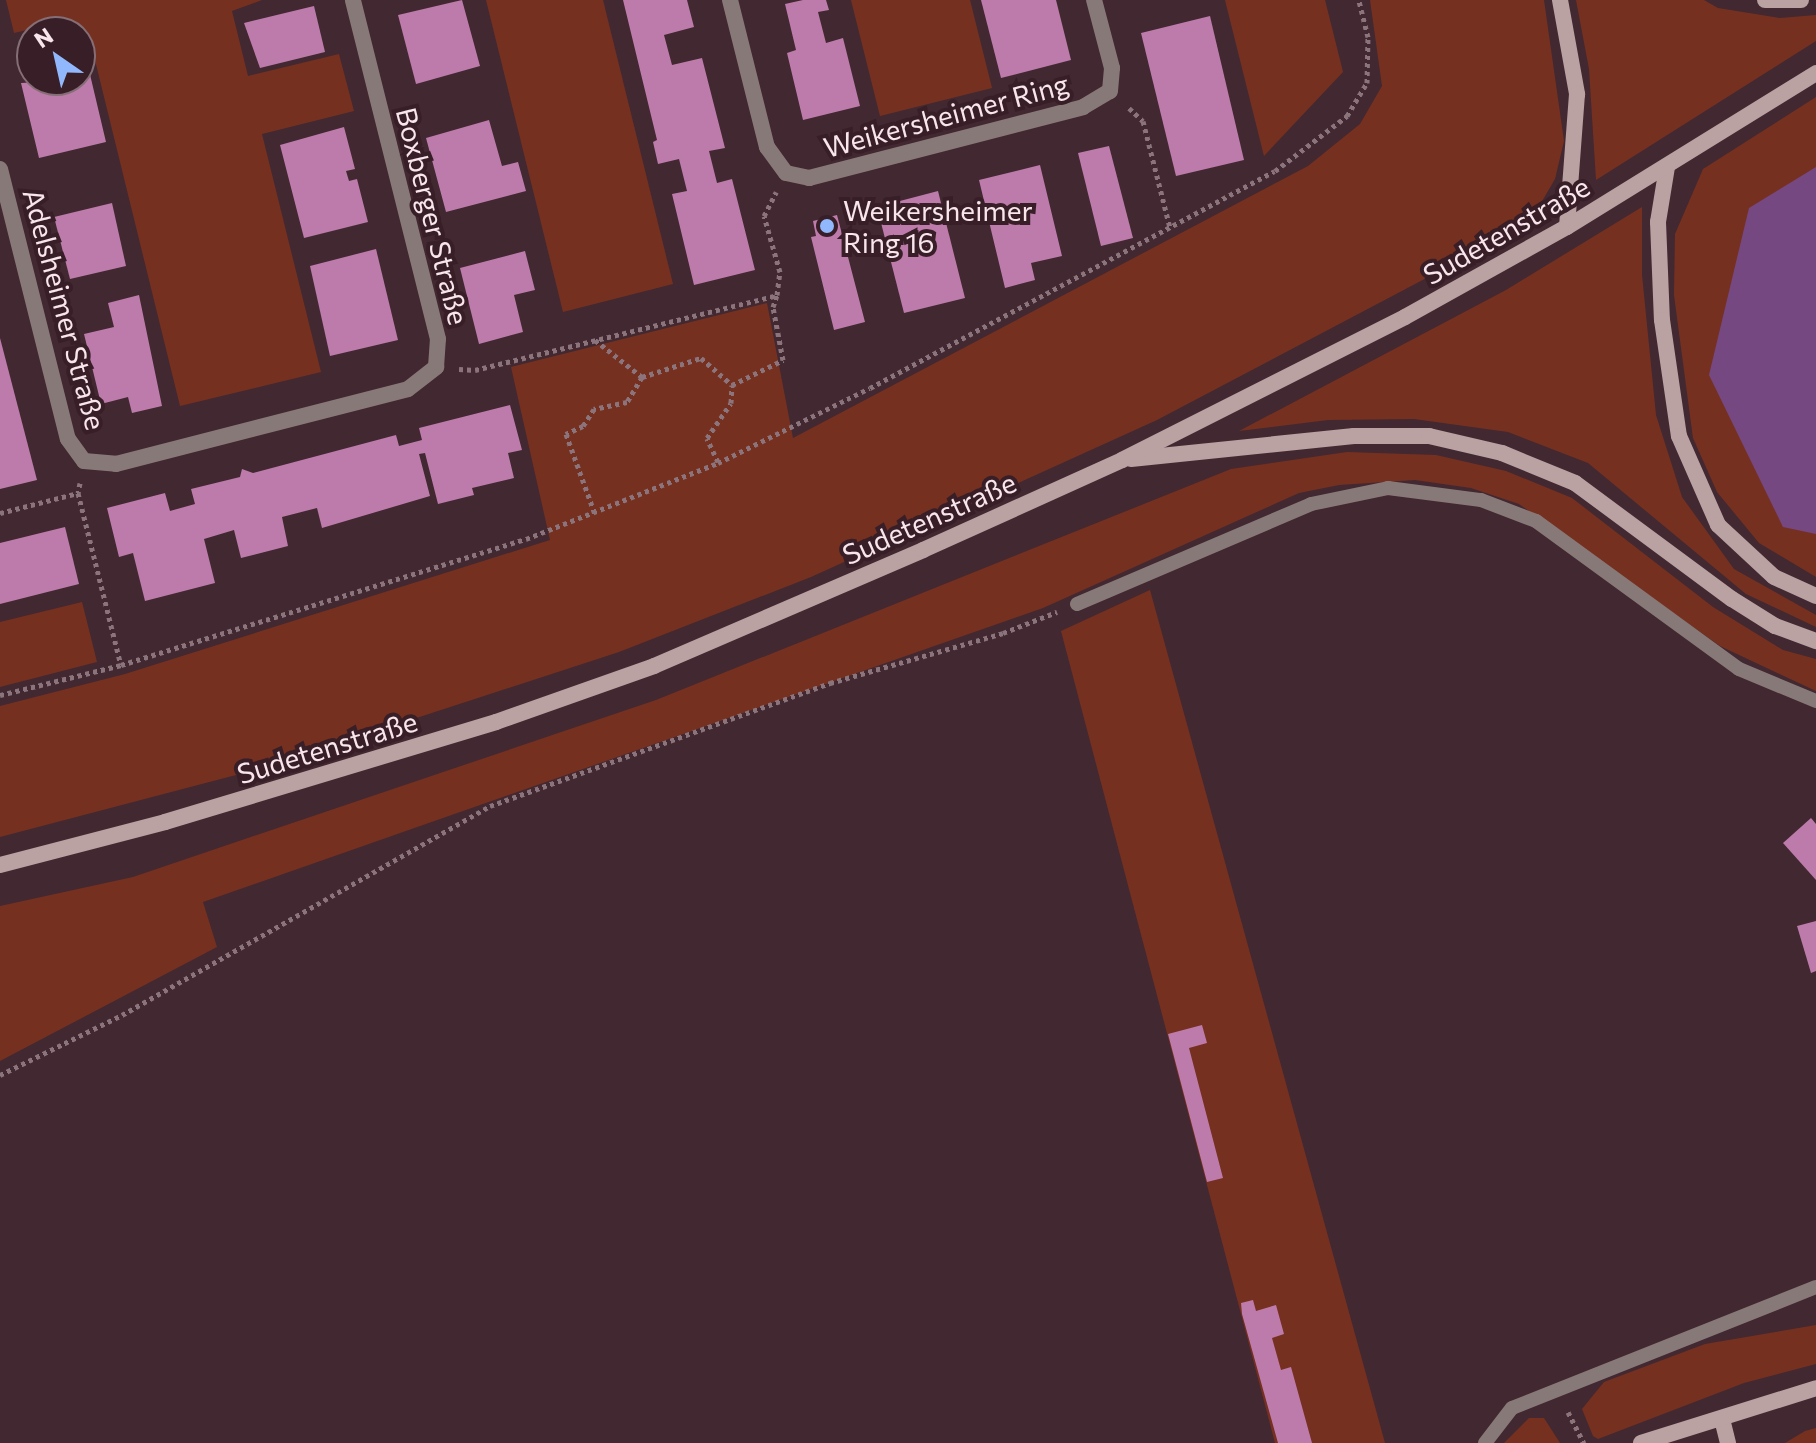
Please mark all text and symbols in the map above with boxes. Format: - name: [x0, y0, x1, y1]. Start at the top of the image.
- north arrow: [16, 16, 96, 96]
- text: N: [29, 22, 58, 53]
- street label: Weikersheimer Ring: [820, 66, 1072, 164]
- street label: Boxberger Straße: [390, 104, 476, 328]
- street label: Sudetenstraße: [1417, 169, 1595, 291]
- street label: Adelsheimer Straße: [17, 185, 113, 433]
- place label: Weikersheimer Ring 16: [843, 193, 1033, 259]
- marker: Weikersheimer Ring 16: [818, 217, 836, 235]
- street label: Sudetenstraße: [837, 465, 1021, 571]
- street label: Sudetenstraße: [233, 704, 421, 790]

